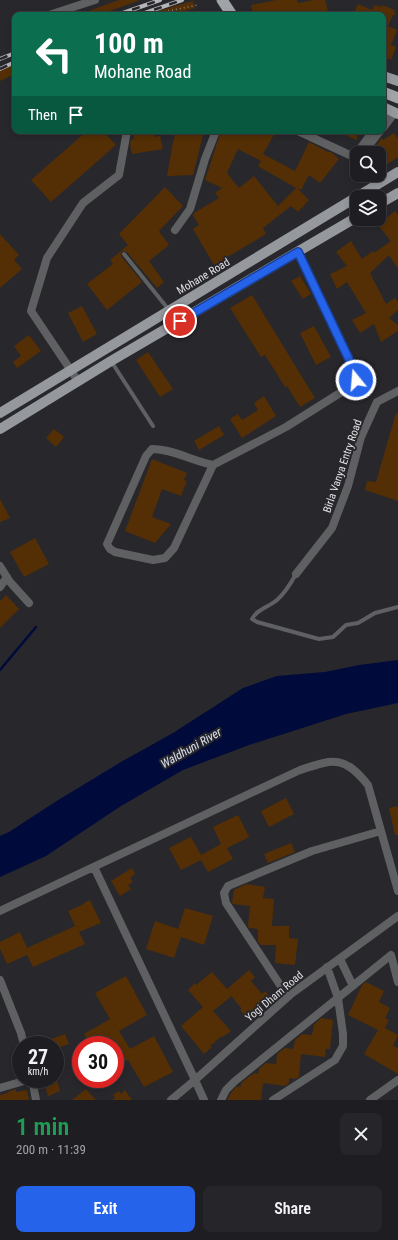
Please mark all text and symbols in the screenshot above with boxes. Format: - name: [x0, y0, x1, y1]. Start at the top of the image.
- text: 100 m: [94, 27, 164, 60]
- icon: left: [28, 28, 80, 80]
- text: Mohane Road: [94, 61, 191, 82]
- icon: arrive: [65, 104, 87, 126]
- text: Then: [28, 106, 57, 124]
- map controls: [350, 146, 386, 226]
- button: search: [350, 146, 386, 182]
- button: layers: [350, 190, 386, 226]
- street label: Mohane Road: [174, 256, 232, 297]
- pin: [163, 304, 197, 338]
- icon: arrive: [169, 310, 191, 332]
- position arrow: [335, 359, 377, 401]
- street label: Birla Vanya Entry Road: [320, 418, 365, 514]
- water label: Waldhuni River: [158, 725, 224, 771]
- street label: Yogi Dham Road: [243, 969, 306, 1024]
- speed limit sign: 30: [72, 1036, 124, 1088]
- text: 27: [28, 1045, 48, 1069]
- text: km/h: [28, 1066, 48, 1077]
- text: 1 min: [16, 1113, 69, 1141]
- button: close: [340, 1113, 382, 1155]
- text: 200 m · 11:39: [16, 1142, 86, 1157]
- button: Exit: [16, 1186, 195, 1232]
- button: Share: [203, 1186, 382, 1232]

